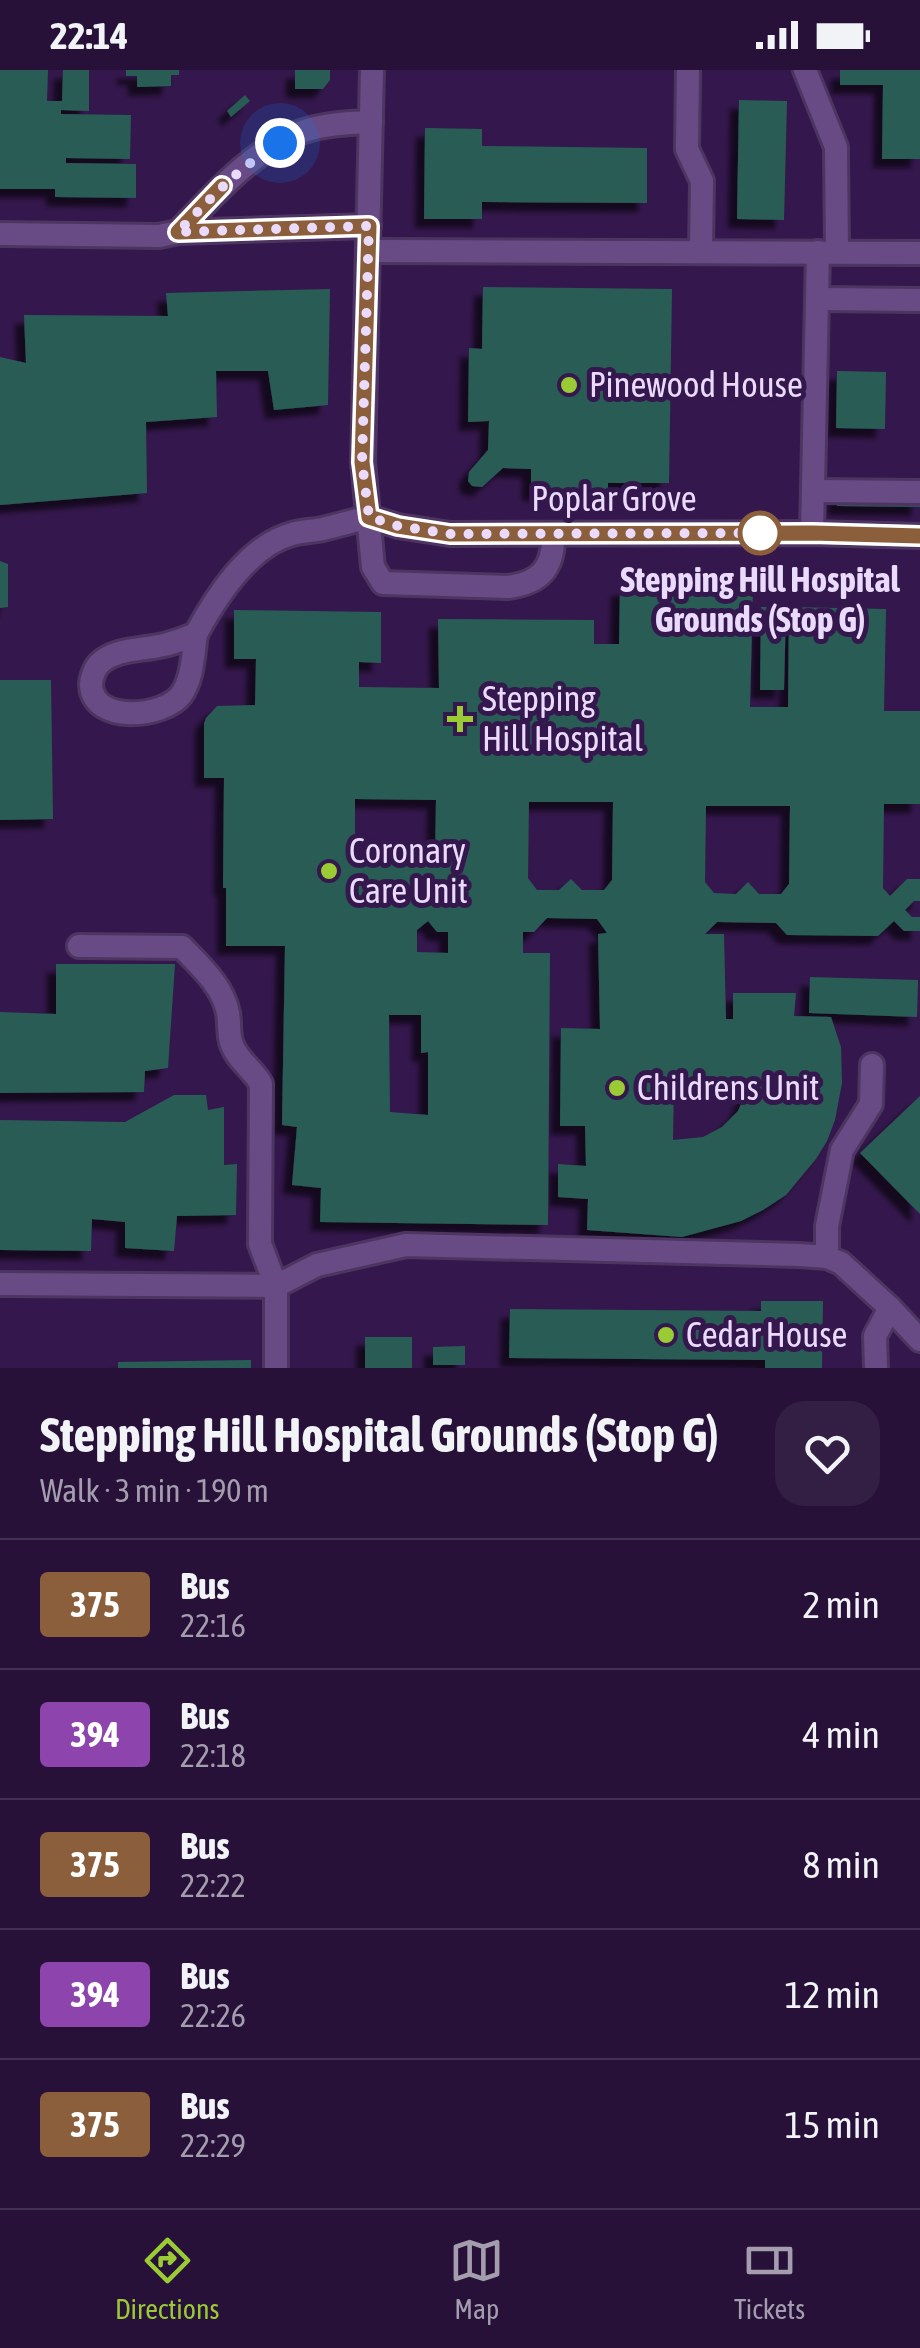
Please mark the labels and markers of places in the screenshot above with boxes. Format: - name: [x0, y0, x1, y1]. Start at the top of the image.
- place label: Pinewood House: [589, 364, 803, 404]
- marker: Pinewood House: [558, 374, 580, 396]
- marker: Stepping Hill Hospital Grounds (Stop G): [739, 512, 781, 554]
- place label: Stepping Hill Hospital Grounds (Stop G): [620, 559, 900, 639]
- place label: Stepping Hill Hospital: [482, 678, 643, 758]
- marker: Stepping Hill Hospital: [447, 706, 473, 732]
- place label: Coronary Care Unit: [349, 830, 468, 910]
- marker: Coronary Care Unit: [318, 860, 340, 882]
- place label: Childrens Unit: [637, 1067, 819, 1107]
- marker: Childrens Unit: [606, 1077, 628, 1099]
- place label: Cedar House: [686, 1314, 847, 1354]
- marker: Cedar House: [655, 1324, 677, 1346]

